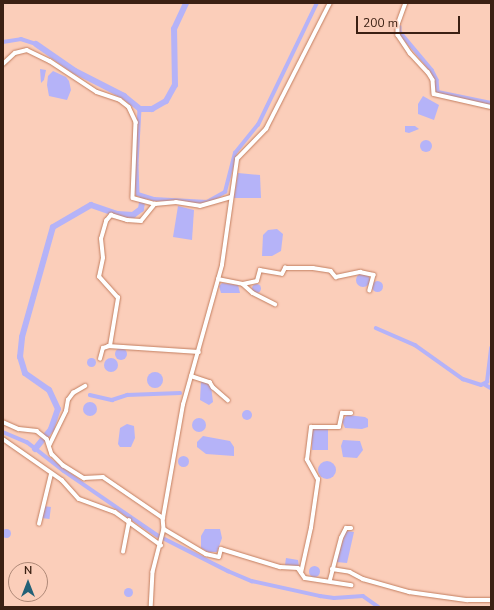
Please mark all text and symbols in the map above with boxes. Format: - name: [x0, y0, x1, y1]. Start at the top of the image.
- scale bar: [358, 8, 462, 34]
- text: 200 m: [363, 15, 398, 31]
- north arrow: [8, 562, 48, 602]
- text: N: [24, 563, 32, 578]

